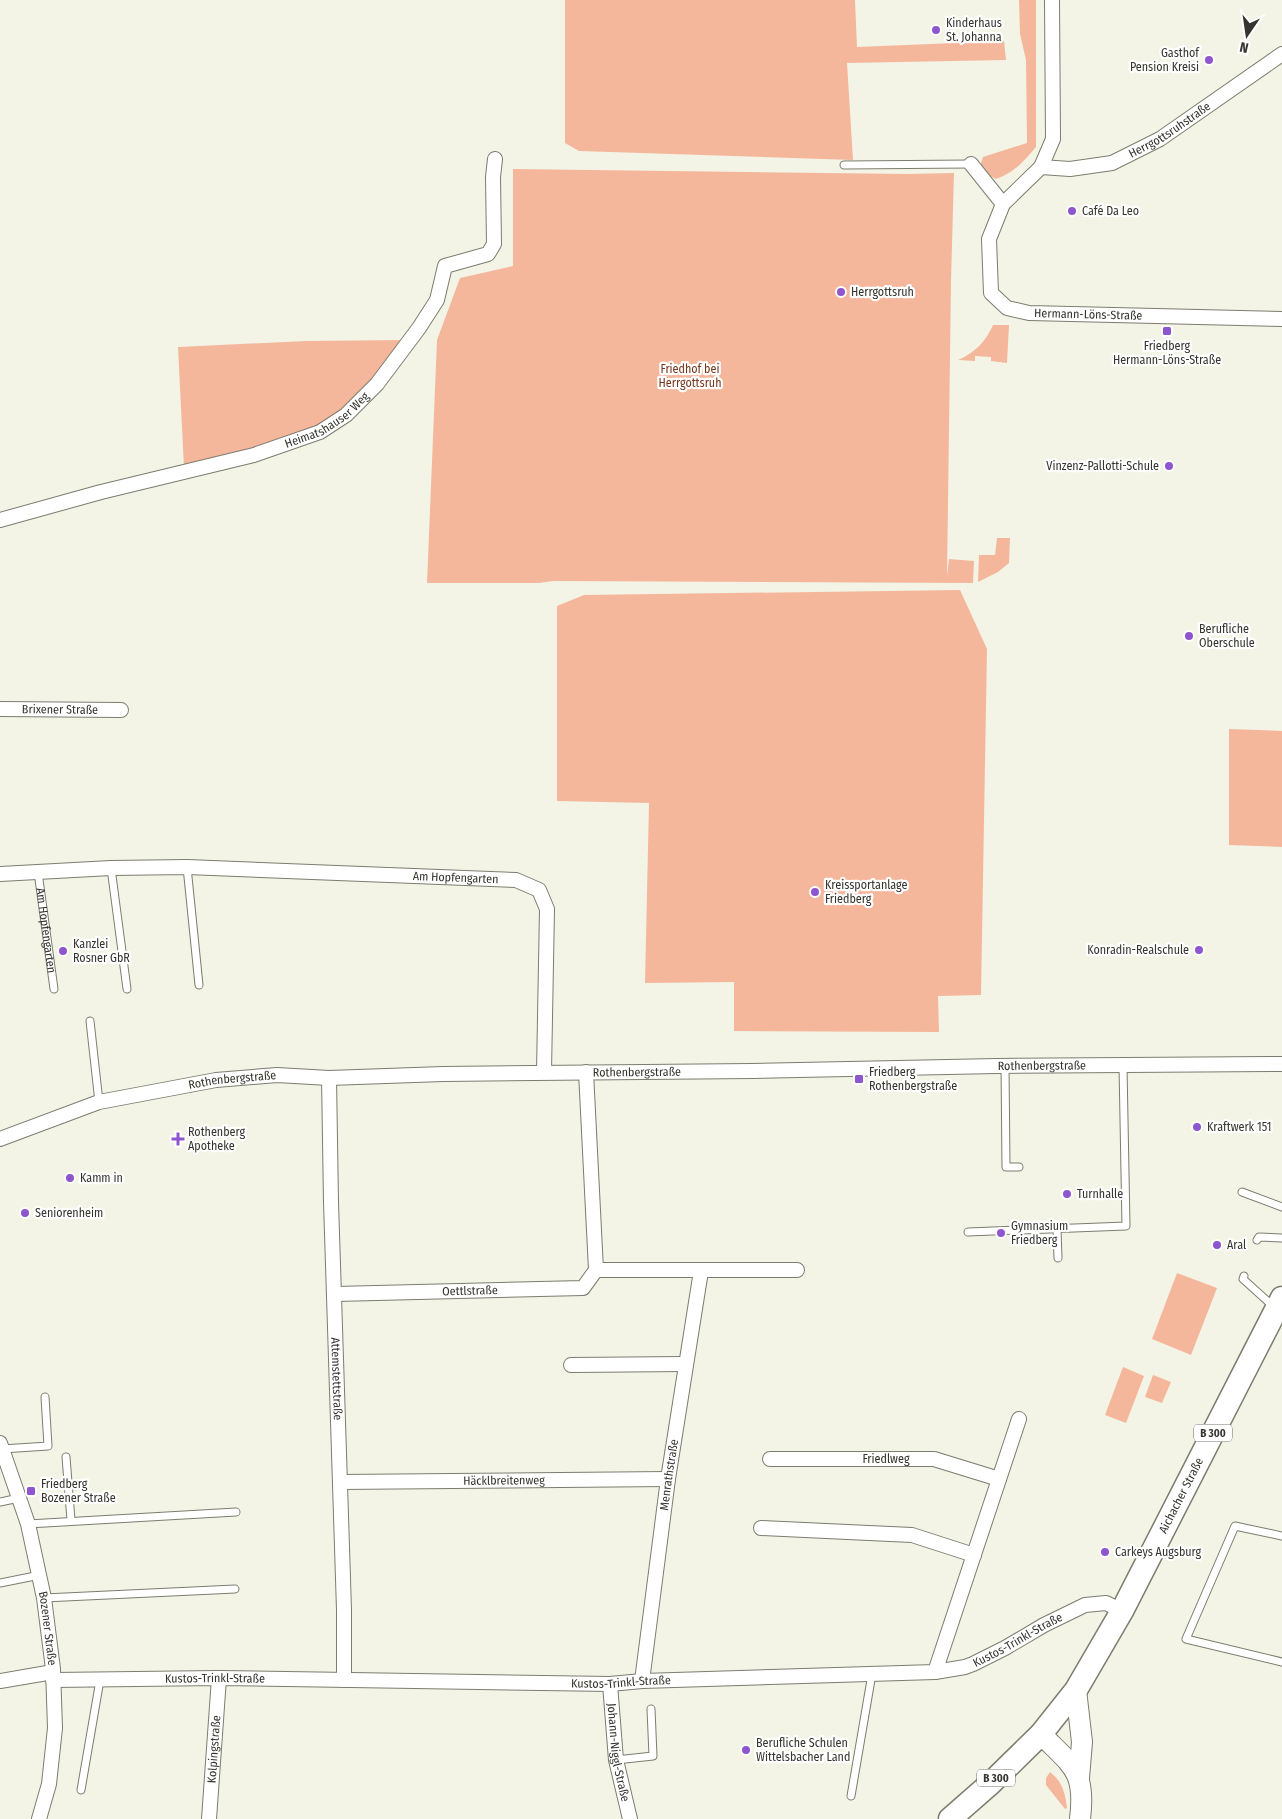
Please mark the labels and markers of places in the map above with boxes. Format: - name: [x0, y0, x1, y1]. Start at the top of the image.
- place label: Kinderhaus St. Johanna: [946, 16, 1002, 44]
- marker: Kinderhaus St. Johanna: [930, 24, 942, 36]
- place label: Gasthof Pension Kreisi: [1130, 46, 1200, 74]
- marker: Gasthof Pension Kreisi: [1203, 54, 1215, 66]
- place label: Café Da Leo: [1082, 204, 1139, 218]
- marker: Café Da Leo: [1066, 205, 1078, 217]
- place label: Herrgottsruh: [851, 285, 914, 299]
- marker: Herrgottsruh: [835, 286, 847, 298]
- marker: Friedberg Hermann-Löns-Straße: [1161, 325, 1173, 337]
- place label: Friedberg Hermann-Löns-Straße: [1113, 339, 1221, 367]
- place label: Vinzenz-Pallotti-Schule: [1046, 459, 1159, 473]
- marker: Vinzenz-Pallotti-Schule: [1163, 460, 1175, 472]
- place label: Berufliche Oberschule: [1199, 622, 1255, 650]
- marker: Berufliche Oberschule: [1183, 630, 1195, 642]
- place label: Kreissportanlage Friedberg: [825, 878, 908, 906]
- marker: Kreissportanlage Friedberg: [809, 886, 821, 898]
- place label: Kanzlei Rosner GbR: [73, 937, 130, 965]
- place label: Konradin-Realschule: [1087, 943, 1189, 957]
- marker: Konradin-Realschule: [1193, 944, 1205, 956]
- marker: Kanzlei Rosner GbR: [57, 945, 69, 957]
- place label: Friedberg Rothenbergstraße: [869, 1065, 957, 1093]
- marker: Friedberg Rothenbergstraße: [853, 1073, 865, 1085]
- place label: Kraftwerk 151: [1207, 1120, 1271, 1134]
- marker: Kraftwerk 151: [1191, 1121, 1203, 1133]
- place label: Rothenberg Apotheke: [188, 1125, 246, 1153]
- marker: Rothenberg Apotheke: [172, 1133, 184, 1145]
- place label: Kamm in: [80, 1171, 123, 1185]
- marker: Kamm in: [64, 1172, 76, 1184]
- place label: Turnhalle: [1077, 1187, 1123, 1201]
- marker: Turnhalle: [1061, 1188, 1073, 1200]
- place label: Seniorenheim: [35, 1206, 103, 1220]
- marker: Seniorenheim: [19, 1207, 31, 1219]
- place label: Gymnasium Friedberg: [1011, 1219, 1068, 1247]
- marker: Gymnasium Friedberg: [995, 1227, 1007, 1239]
- place label: Aral: [1227, 1238, 1246, 1252]
- marker: Aral: [1211, 1239, 1223, 1251]
- place label: Friedberg Bozener Straße: [41, 1477, 116, 1505]
- marker: Friedberg Bozener Straße: [25, 1485, 37, 1497]
- place label: Carkeys Augsburg: [1115, 1545, 1202, 1559]
- marker: Carkeys Augsburg: [1099, 1546, 1111, 1558]
- place label: Berufliche Schulen Wittelsbacher Land: [756, 1736, 850, 1764]
- marker: Berufliche Schulen Wittelsbacher Land: [740, 1744, 752, 1756]

